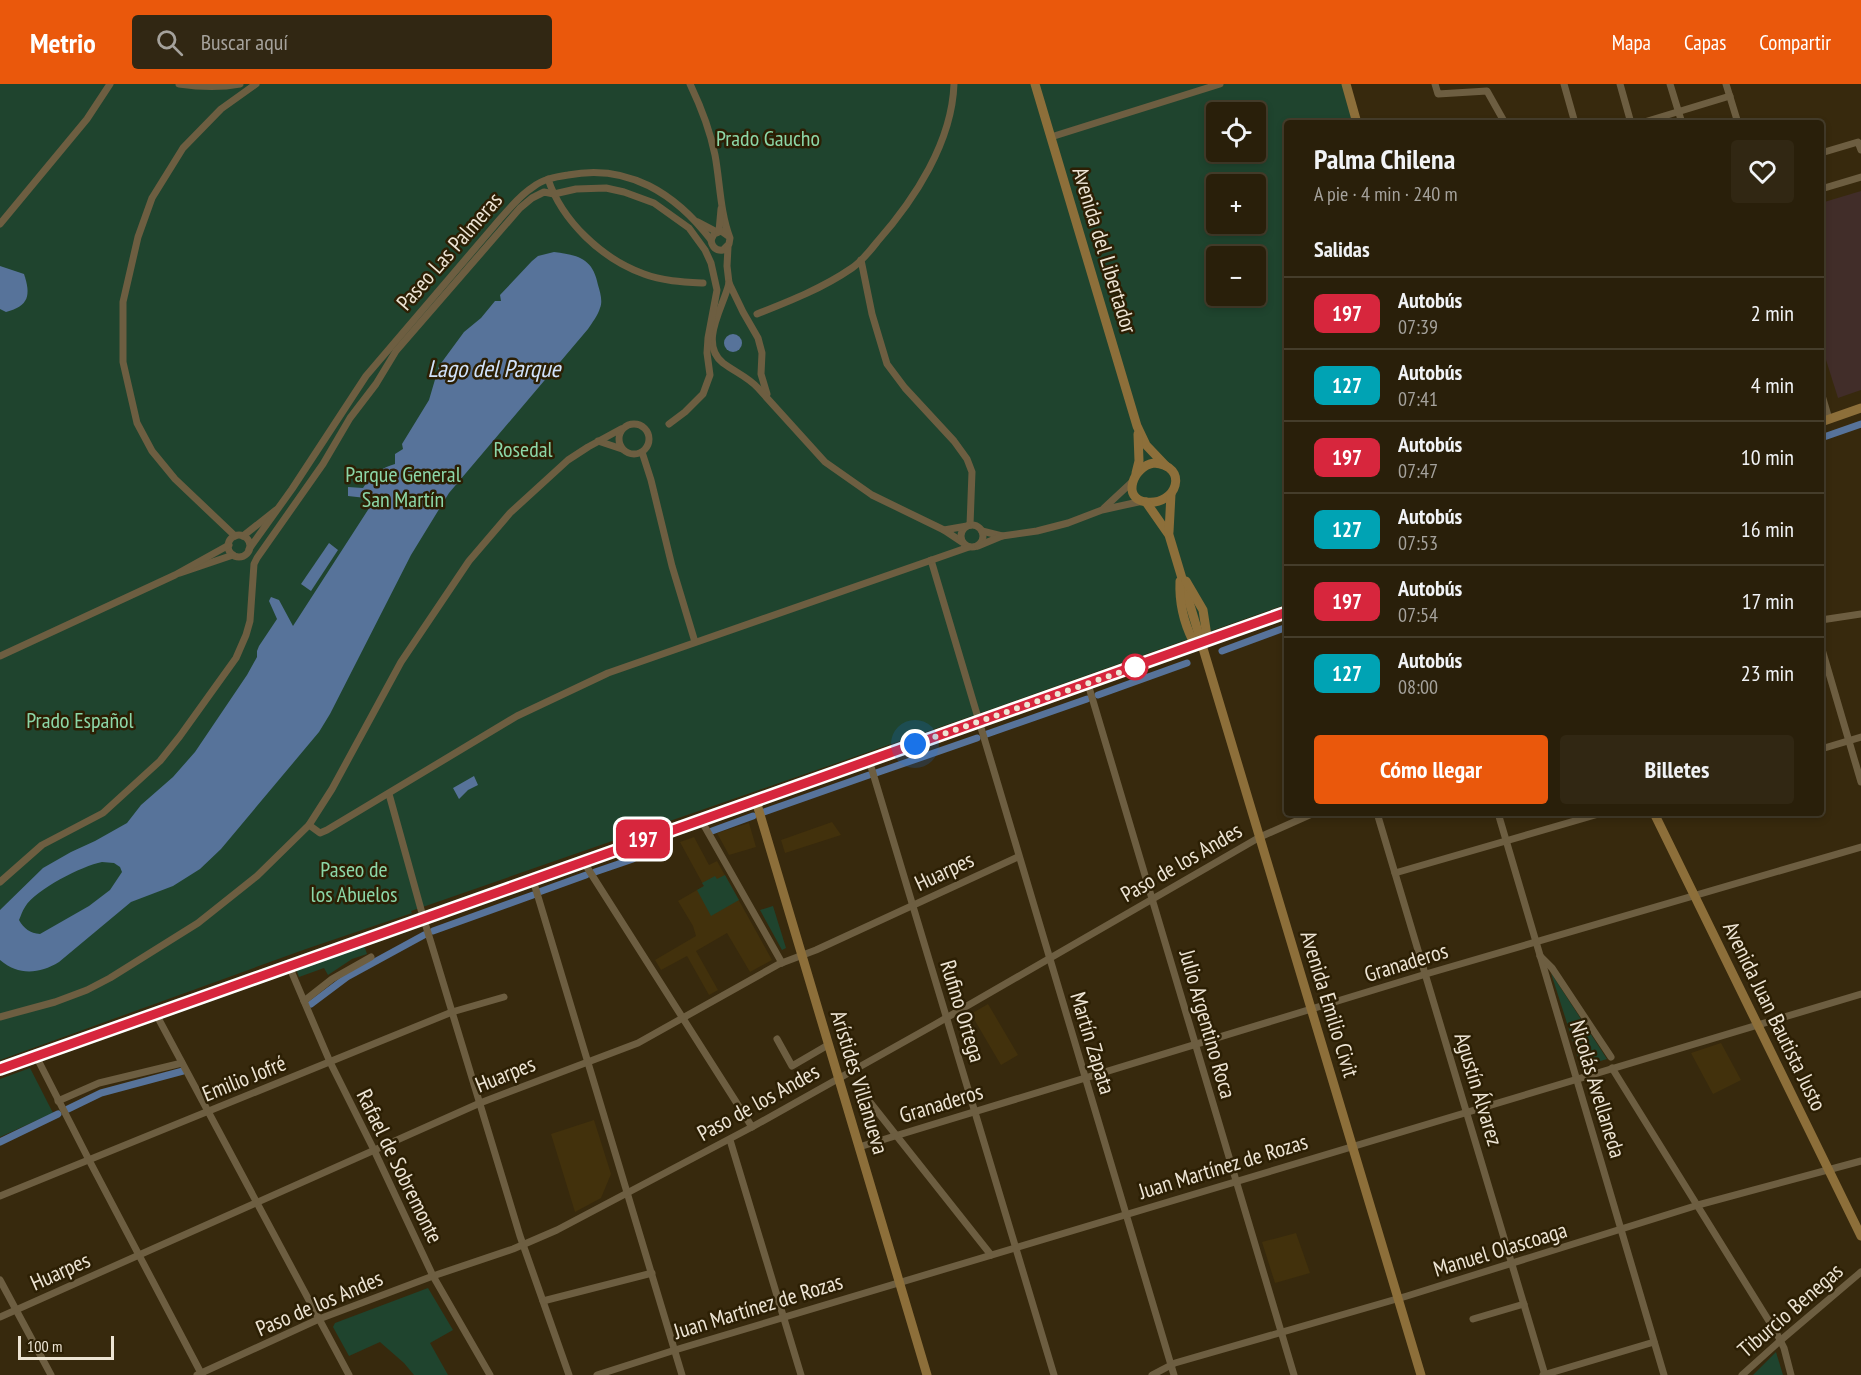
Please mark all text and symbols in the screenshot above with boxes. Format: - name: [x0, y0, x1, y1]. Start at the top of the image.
- search box: [132, 15, 552, 69]
- text: Metrio: [30, 24, 96, 61]
- icon: search: [153, 26, 186, 59]
- text: Buscar aquí: [201, 28, 288, 56]
- text: Mapa: [1612, 29, 1651, 56]
- text: Capas: [1684, 29, 1726, 56]
- text: Compartir: [1759, 29, 1831, 56]
- map controls: [1206, 102, 1266, 306]
- button: locate: [1206, 102, 1266, 162]
- park label: Prado Gaucho: [716, 124, 820, 152]
- text: Palma Chilena: [1314, 140, 1455, 177]
- button: heart: [1731, 140, 1794, 203]
- street label: Avenida del Libertador: [1066, 164, 1144, 336]
- button: +: [1206, 174, 1266, 234]
- text: A pie · 4 min · 240 m: [1314, 181, 1457, 207]
- street label: Paseo Las Palmeras: [390, 186, 508, 316]
- text: Salidas: [1314, 235, 1370, 263]
- button: −: [1206, 246, 1266, 306]
- text: Autobús: [1398, 286, 1462, 314]
- text: 2 min: [1751, 299, 1794, 327]
- text: 197: [1332, 300, 1362, 327]
- text: 07:39: [1398, 314, 1438, 340]
- water label: Lago del Parque: [427, 353, 563, 384]
- text: Autobús: [1398, 358, 1462, 386]
- text: 4 min: [1751, 371, 1794, 399]
- text: 127: [1332, 372, 1362, 399]
- text: 07:41: [1398, 386, 1438, 412]
- text: Autobús: [1398, 430, 1462, 458]
- park label: Rosedal: [493, 435, 553, 463]
- text: 10 min: [1741, 443, 1794, 471]
- text: 197: [1332, 444, 1362, 471]
- text: 07:47: [1398, 458, 1438, 484]
- park label: Parque General San Martín: [345, 460, 462, 513]
- text: Autobús: [1398, 502, 1462, 530]
- text: 16 min: [1741, 515, 1794, 543]
- text: 127: [1332, 516, 1362, 543]
- text: 07:53: [1398, 530, 1438, 556]
- text: Autobús: [1398, 574, 1462, 602]
- text: 17 min: [1742, 587, 1794, 615]
- text: 197: [1332, 588, 1362, 615]
- text: 07:54: [1398, 602, 1438, 628]
- text: Autobús: [1398, 646, 1462, 674]
- unlabelled marker: [1122, 654, 1148, 680]
- text: 23 min: [1741, 659, 1794, 687]
- text: 127: [1332, 660, 1362, 687]
- text: 08:00: [1398, 674, 1438, 700]
- park label: Prado Español: [26, 706, 135, 734]
- your location: [900, 729, 930, 759]
- button: Cómo llegar: [1314, 735, 1548, 804]
- button: Billetes: [1560, 735, 1794, 804]
- street label: Paso de los Andes: [1115, 816, 1247, 908]
- line badge: 197: [608, 820, 678, 858]
- text: 197: [628, 826, 658, 853]
- street label: Huarpes: [910, 845, 978, 897]
- park label: Paseo de los Abuelos: [311, 855, 397, 908]
- street label: Avenida Juan Bautista Justo: [1717, 917, 1833, 1115]
- street label: Avenida Emilio Civit: [1294, 927, 1366, 1081]
- street label: Granaderos: [1361, 936, 1451, 988]
- street label: Julio Argentino Roca: [1173, 945, 1243, 1102]
- street label: Rufino Ortega: [934, 957, 992, 1065]
- street label: Martín Zapata: [1064, 988, 1122, 1098]
- street label: Arístides Villanueva: [825, 1007, 895, 1157]
- street label: Nicolás Avellaneda: [1564, 1017, 1632, 1161]
- street label: Agustín Álvarez: [1449, 1029, 1510, 1149]
- street label: Emilio Jofré: [198, 1049, 290, 1107]
- street label: Huarpes: [471, 1049, 539, 1099]
- street label: Paso de los Andes: [692, 1057, 824, 1147]
- street label: Granaderos: [896, 1077, 986, 1129]
- street label: Rafael de Sobremonte: [351, 1084, 449, 1248]
- street label: Juan Martínez de Rozas: [1134, 1127, 1311, 1205]
- street label: Manuel Olascoaga: [1430, 1215, 1570, 1283]
- street label: Huarpes: [26, 1246, 94, 1296]
- street label: Tiburcio Benegas: [1732, 1257, 1848, 1363]
- street label: Paso de los Andes: [251, 1264, 387, 1342]
- street label: Juan Martínez de Rozas: [669, 1267, 846, 1345]
- scale bar: [18, 1333, 114, 1360]
- text: 100 m: [27, 1336, 62, 1356]

